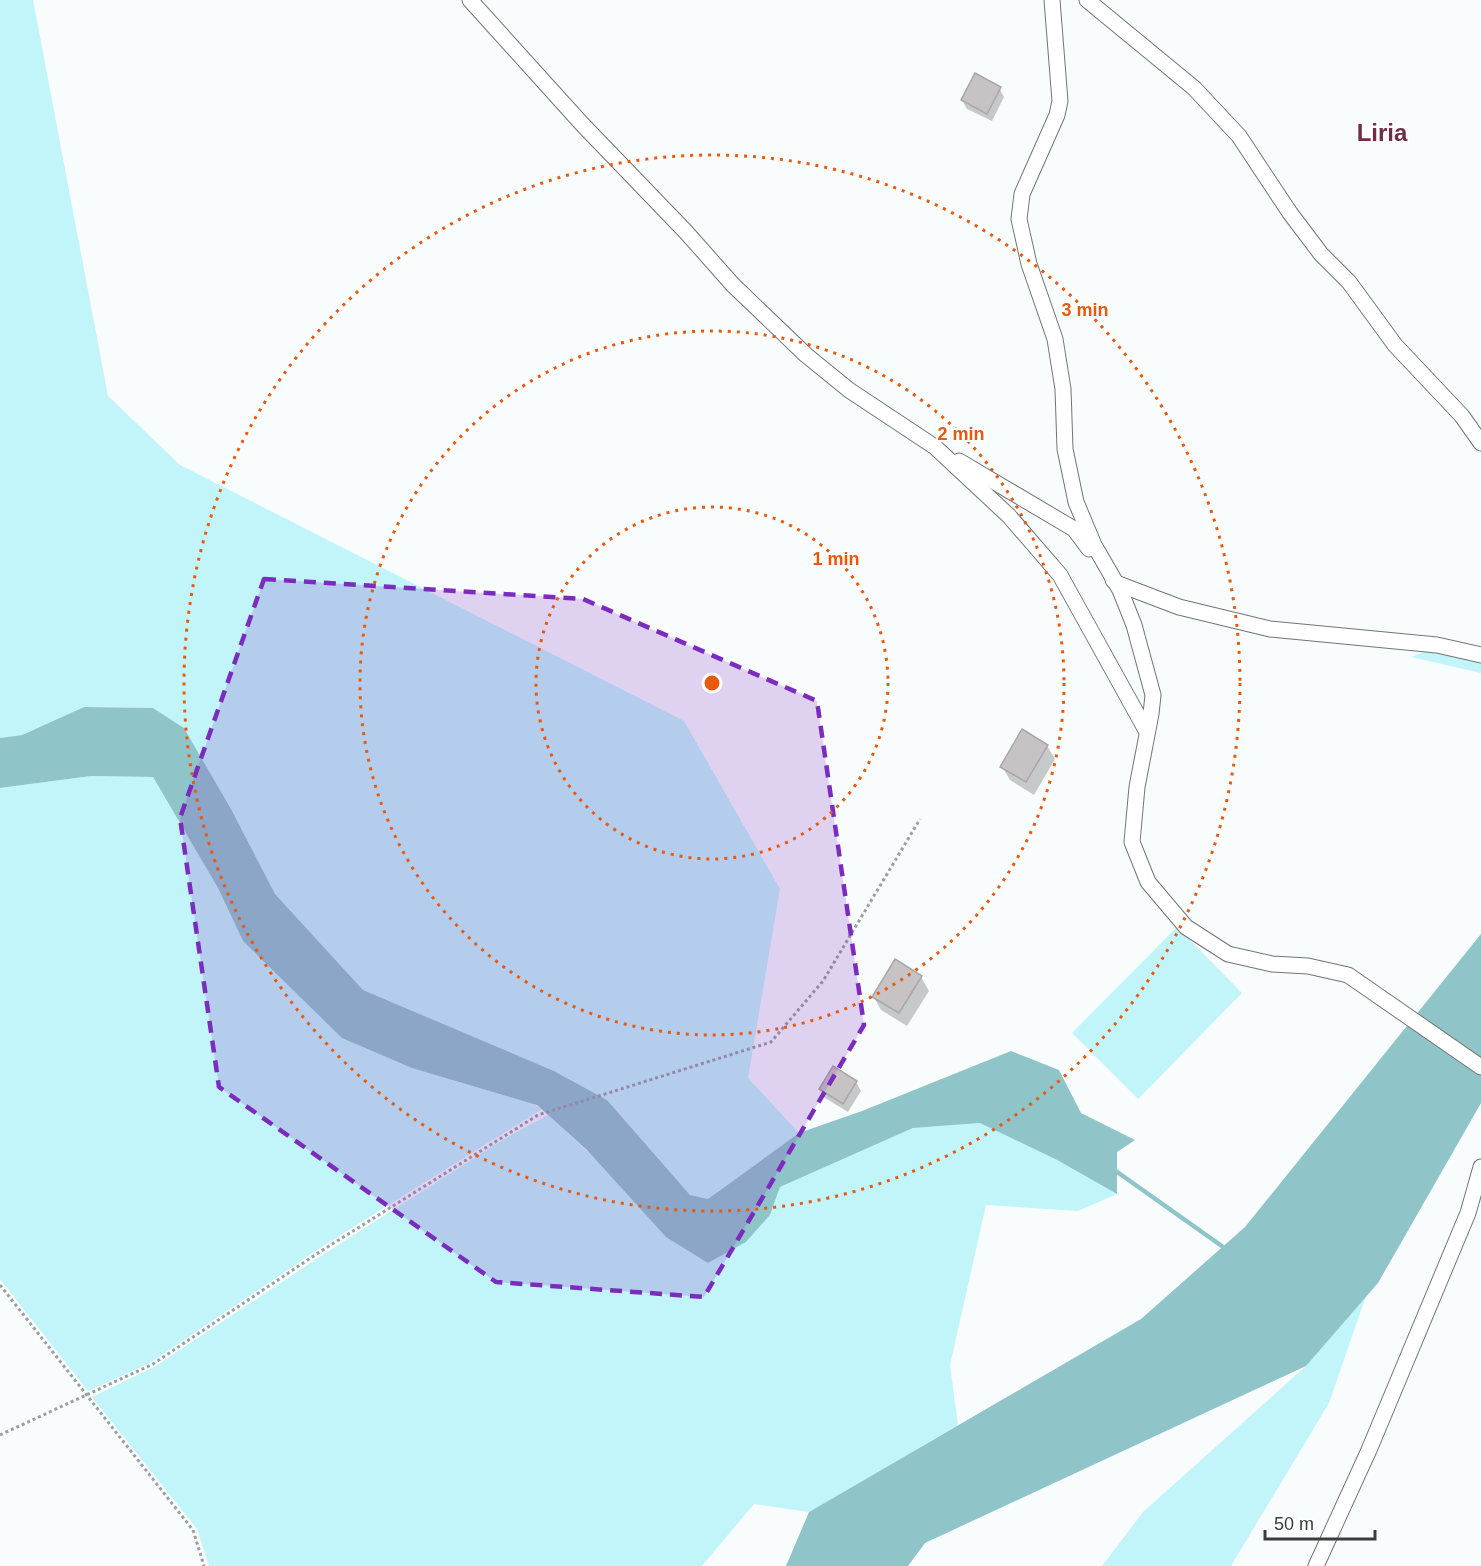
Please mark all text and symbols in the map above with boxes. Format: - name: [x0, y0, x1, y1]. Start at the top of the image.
- district label: Liria: [1357, 119, 1408, 146]
- text: 3 min: [1061, 300, 1109, 320]
- text: 2 min: [937, 424, 985, 444]
- text: 1 min: [812, 549, 860, 569]
- centre of rings: [702, 673, 722, 693]
- scale bar: [1265, 1503, 1374, 1541]
- text: 50 m: [1274, 1514, 1314, 1534]

